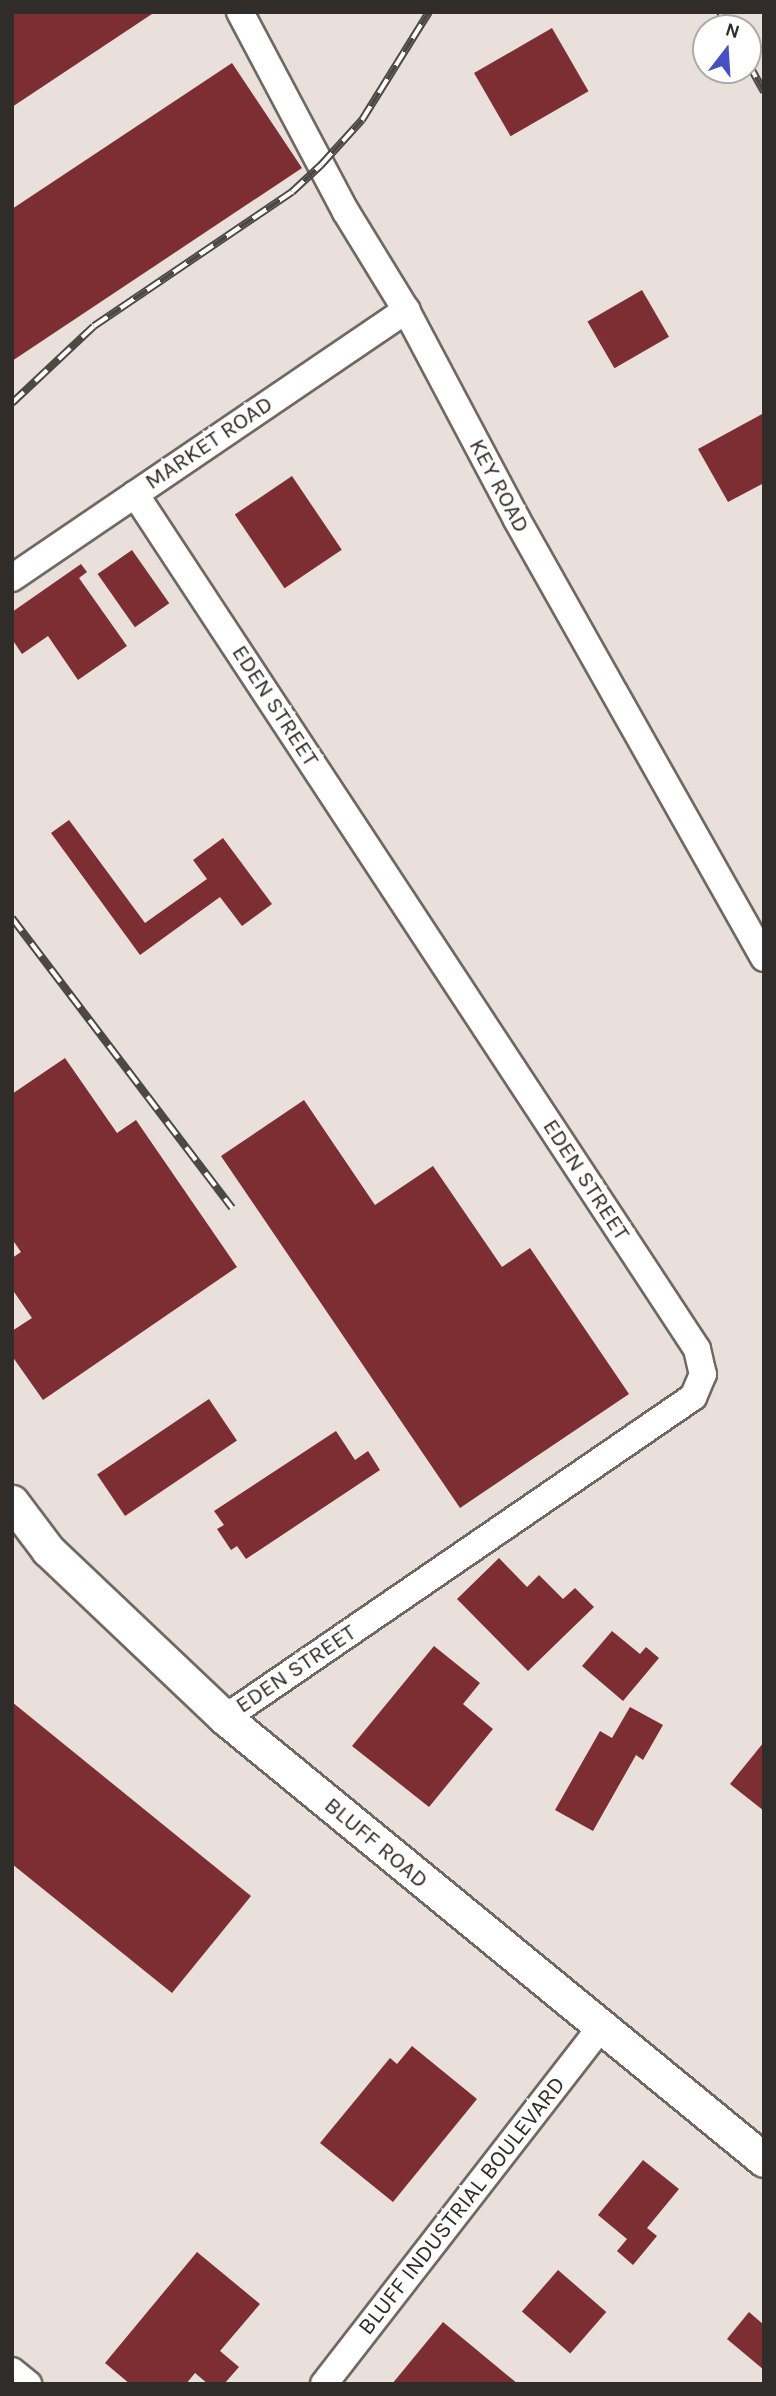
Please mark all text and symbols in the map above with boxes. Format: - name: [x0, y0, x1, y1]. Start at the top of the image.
- north arrow: [692, 14, 762, 84]
- text: N: [723, 18, 742, 43]
- street label: MARKET ROAD: [140, 390, 278, 496]
- street label: KEY ROAD: [463, 434, 535, 538]
- street label: EDEN STREET: [226, 640, 324, 772]
- street label: EDEN STREET: [537, 1114, 635, 1246]
- street label: EDEN STREET: [231, 1619, 361, 1719]
- street label: BLUFF ROAD: [319, 1792, 433, 1894]
- street label: BLUFF INDUSTRIAL BOULEVARD: [353, 2071, 571, 2341]

